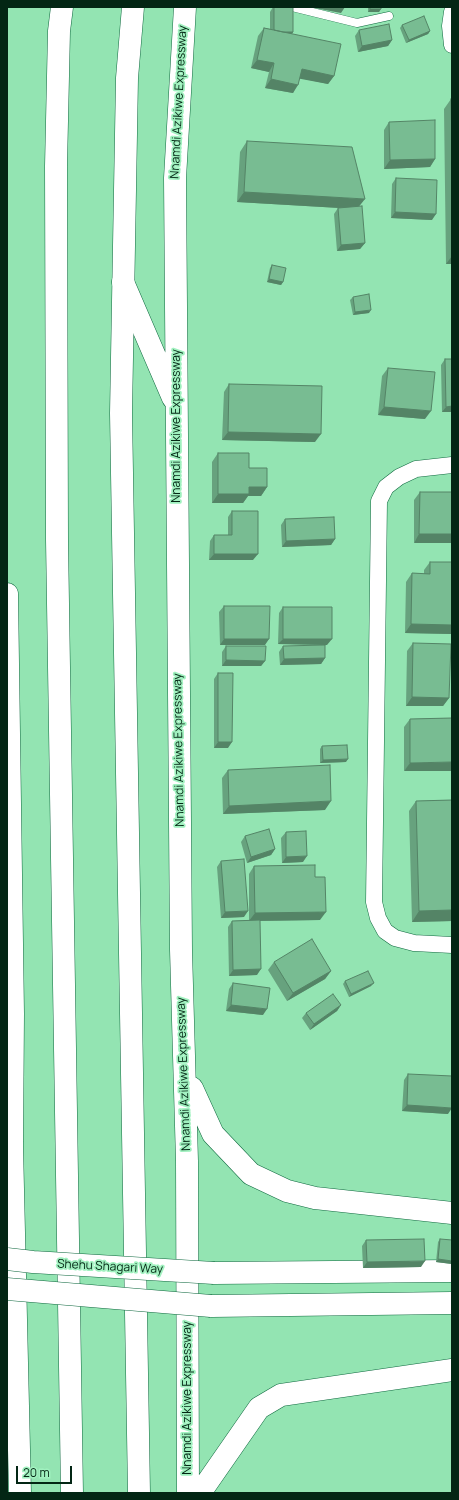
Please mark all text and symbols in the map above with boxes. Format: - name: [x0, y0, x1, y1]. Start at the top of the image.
- street label: Nnamdi Azikiwe Expressway: [168, 25, 190, 179]
- street label: Nnamdi Azikiwe Expressway: [170, 349, 184, 503]
- street label: Nnamdi Azikiwe Expressway: [170, 673, 188, 827]
- street label: Nnamdi Azikiwe Expressway: [174, 997, 194, 1151]
- street label: Shehu Shagari Way: [57, 1257, 163, 1277]
- street label: Nnamdi Azikiwe Expressway: [181, 1321, 195, 1475]
- scale bar: [18, 1458, 74, 1484]
- text: 20 m: [23, 1464, 50, 1481]

